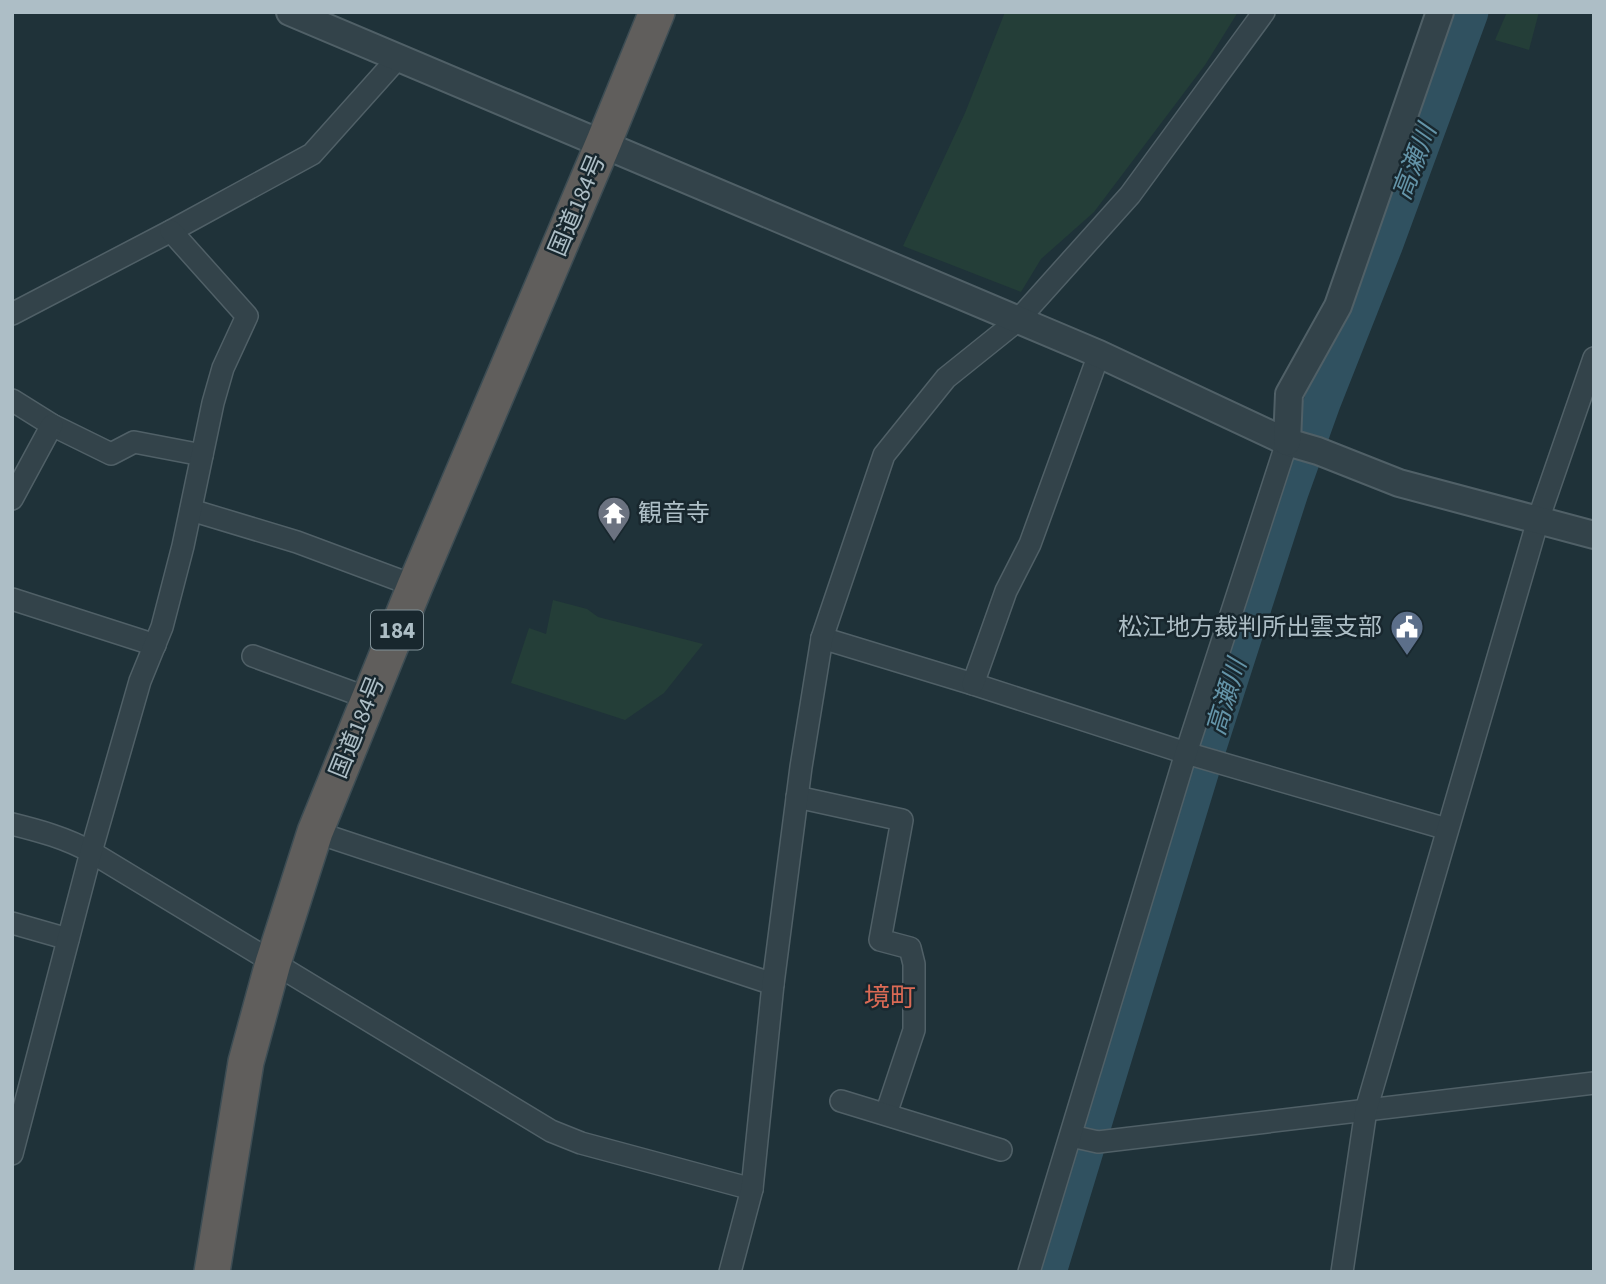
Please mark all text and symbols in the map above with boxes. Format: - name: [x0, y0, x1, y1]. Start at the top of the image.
- water label: 高瀬川: [1383, 116, 1447, 205]
- street label: 国道184号: [540, 149, 615, 262]
- temple icon: 観音寺: [595, 494, 633, 543]
- place label: 観音寺: [638, 496, 710, 531]
- public building icon: 松江地方裁判所出雲支部: [1388, 608, 1426, 657]
- road number: 184: [371, 610, 423, 650]
- place label: 松江地方裁判所出雲支部: [1118, 610, 1382, 645]
- water label: 高瀬川: [1197, 652, 1256, 740]
- street label: 国道184号: [321, 671, 394, 784]
- district label: 境町: [864, 979, 916, 1016]

